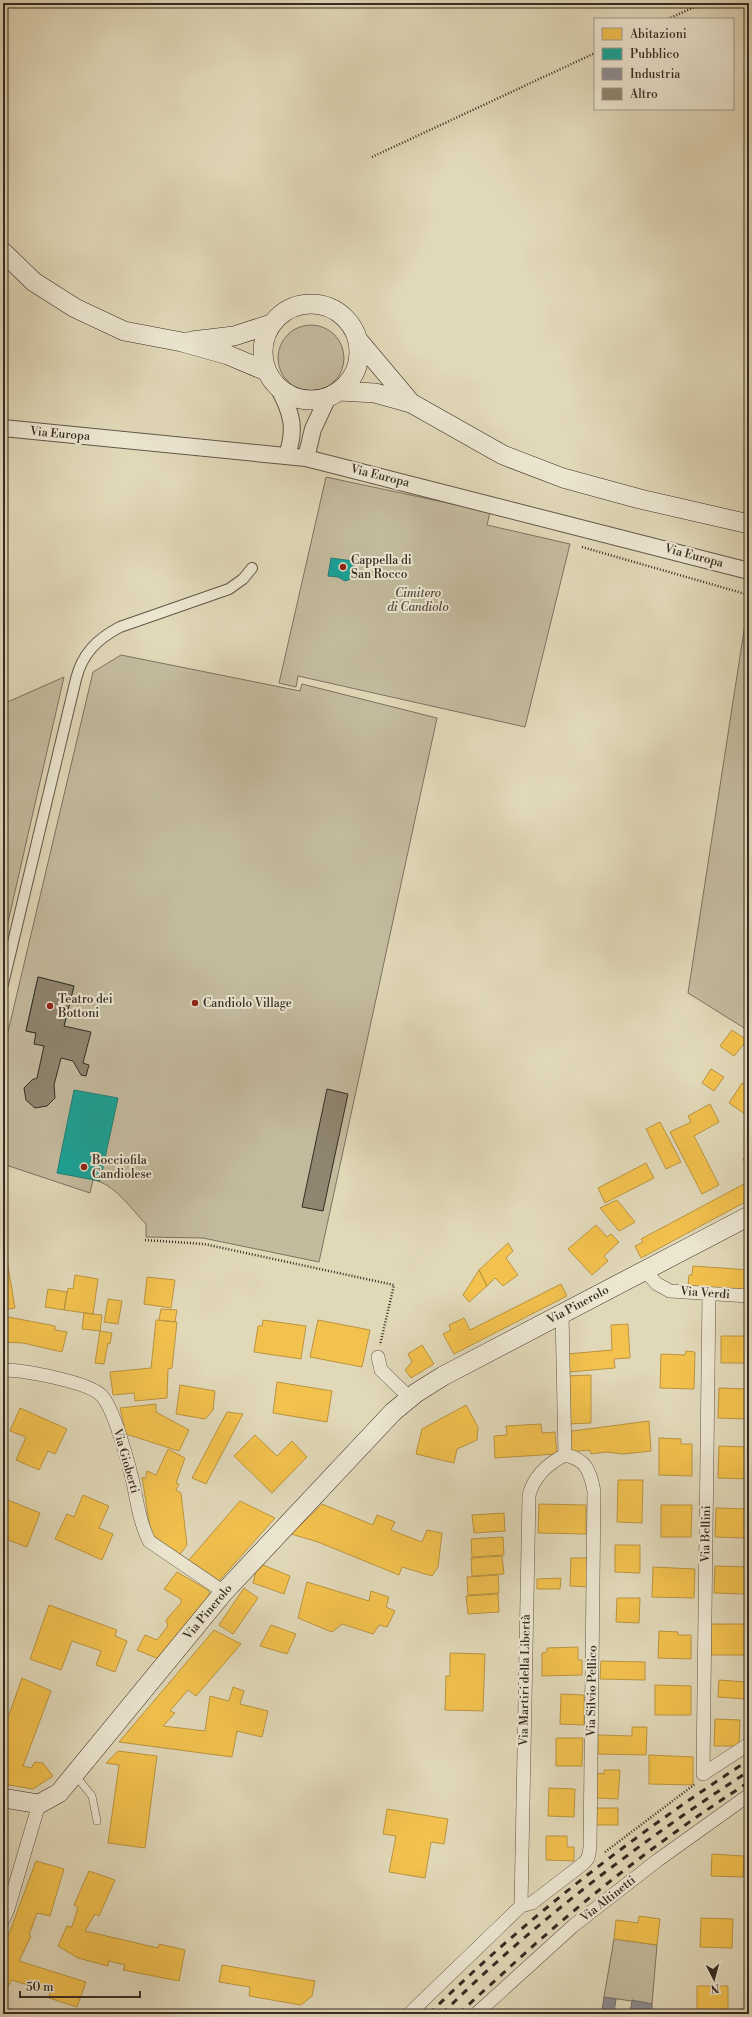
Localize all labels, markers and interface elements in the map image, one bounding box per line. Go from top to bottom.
legend [594,18,734,110]
text: Abitazioni [629,27,687,42]
text: Pubblico [630,47,679,62]
text: Industria [630,67,681,82]
text: Altro [629,87,658,102]
street label: Via Europa [28,424,92,444]
street label: Via Europa [348,461,412,491]
street label: Via Europa [662,541,726,571]
place label: Cappella di San Rocco [351,553,412,582]
marker: Cappella di San Rocco [338,562,348,572]
park label: Cimitero di Candiolo [387,586,449,615]
place label: Teatro dei Bottoni [57,992,113,1021]
place label: Candiolo Village [203,996,292,1011]
marker: Candiolo Village [190,998,200,1008]
marker: Teatro dei Bottoni [45,1001,55,1011]
place label: Bocciofila Candiolese [91,1153,152,1182]
marker: Bocciofila Candiolese [79,1162,89,1172]
street label: Via Pinerolo [544,1282,612,1328]
street label: Via Verdi [679,1284,730,1302]
street label: Via Gioberti [109,1426,142,1495]
street label: Via Bellini [698,1505,714,1564]
street label: Via Pinerolo [180,1581,236,1644]
street label: Via Martiri della Libertà [516,1613,534,1747]
street label: Via Silvio Pellico [584,1645,600,1738]
street label: Via Altinetti [577,1873,639,1926]
north arrow [694,1959,734,1999]
scale bar [20,1973,140,1999]
text: 50 m [26,1980,54,1995]
text: N [710,1981,720,1995]

